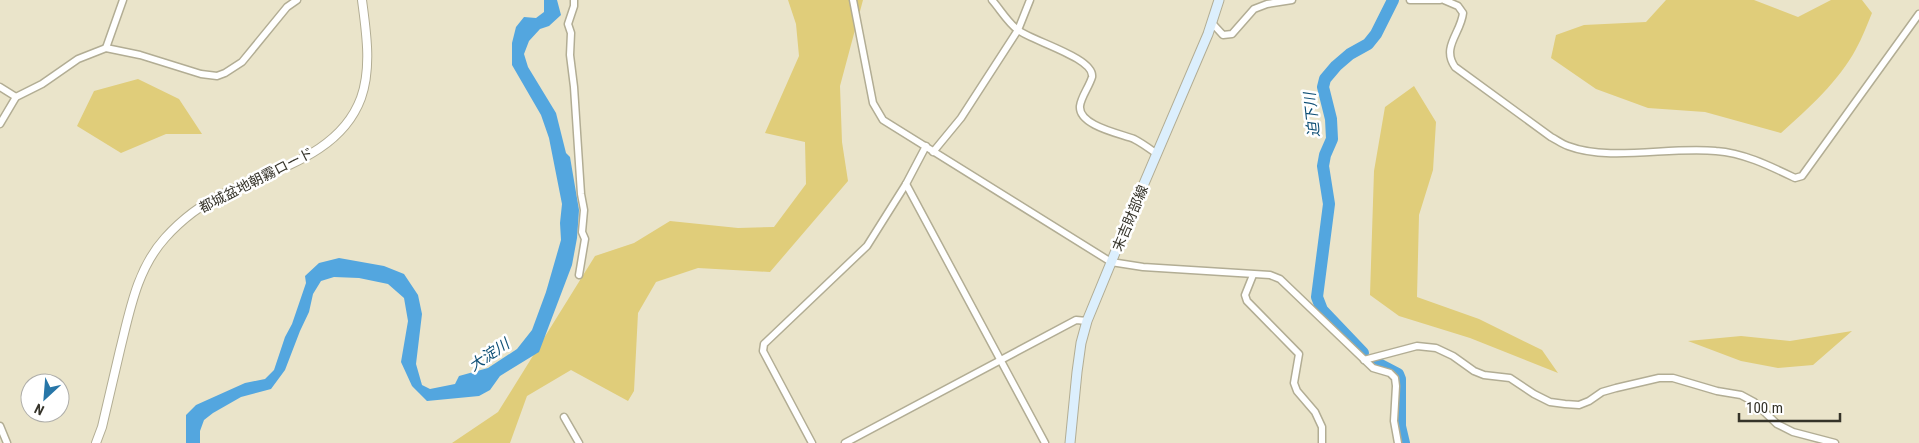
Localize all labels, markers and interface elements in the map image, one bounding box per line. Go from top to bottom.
water label: 迫下川 [1300,90,1323,138]
street label: 都城盆地朝霧ロード [196,144,316,216]
street label: 末吉財部線 [1109,183,1151,253]
water label: 大淀川 [465,334,514,375]
north arrow [20,373,70,423]
scale bar [1739,390,1840,422]
text: 100 m [1746,399,1783,417]
text: N [32,401,47,419]

